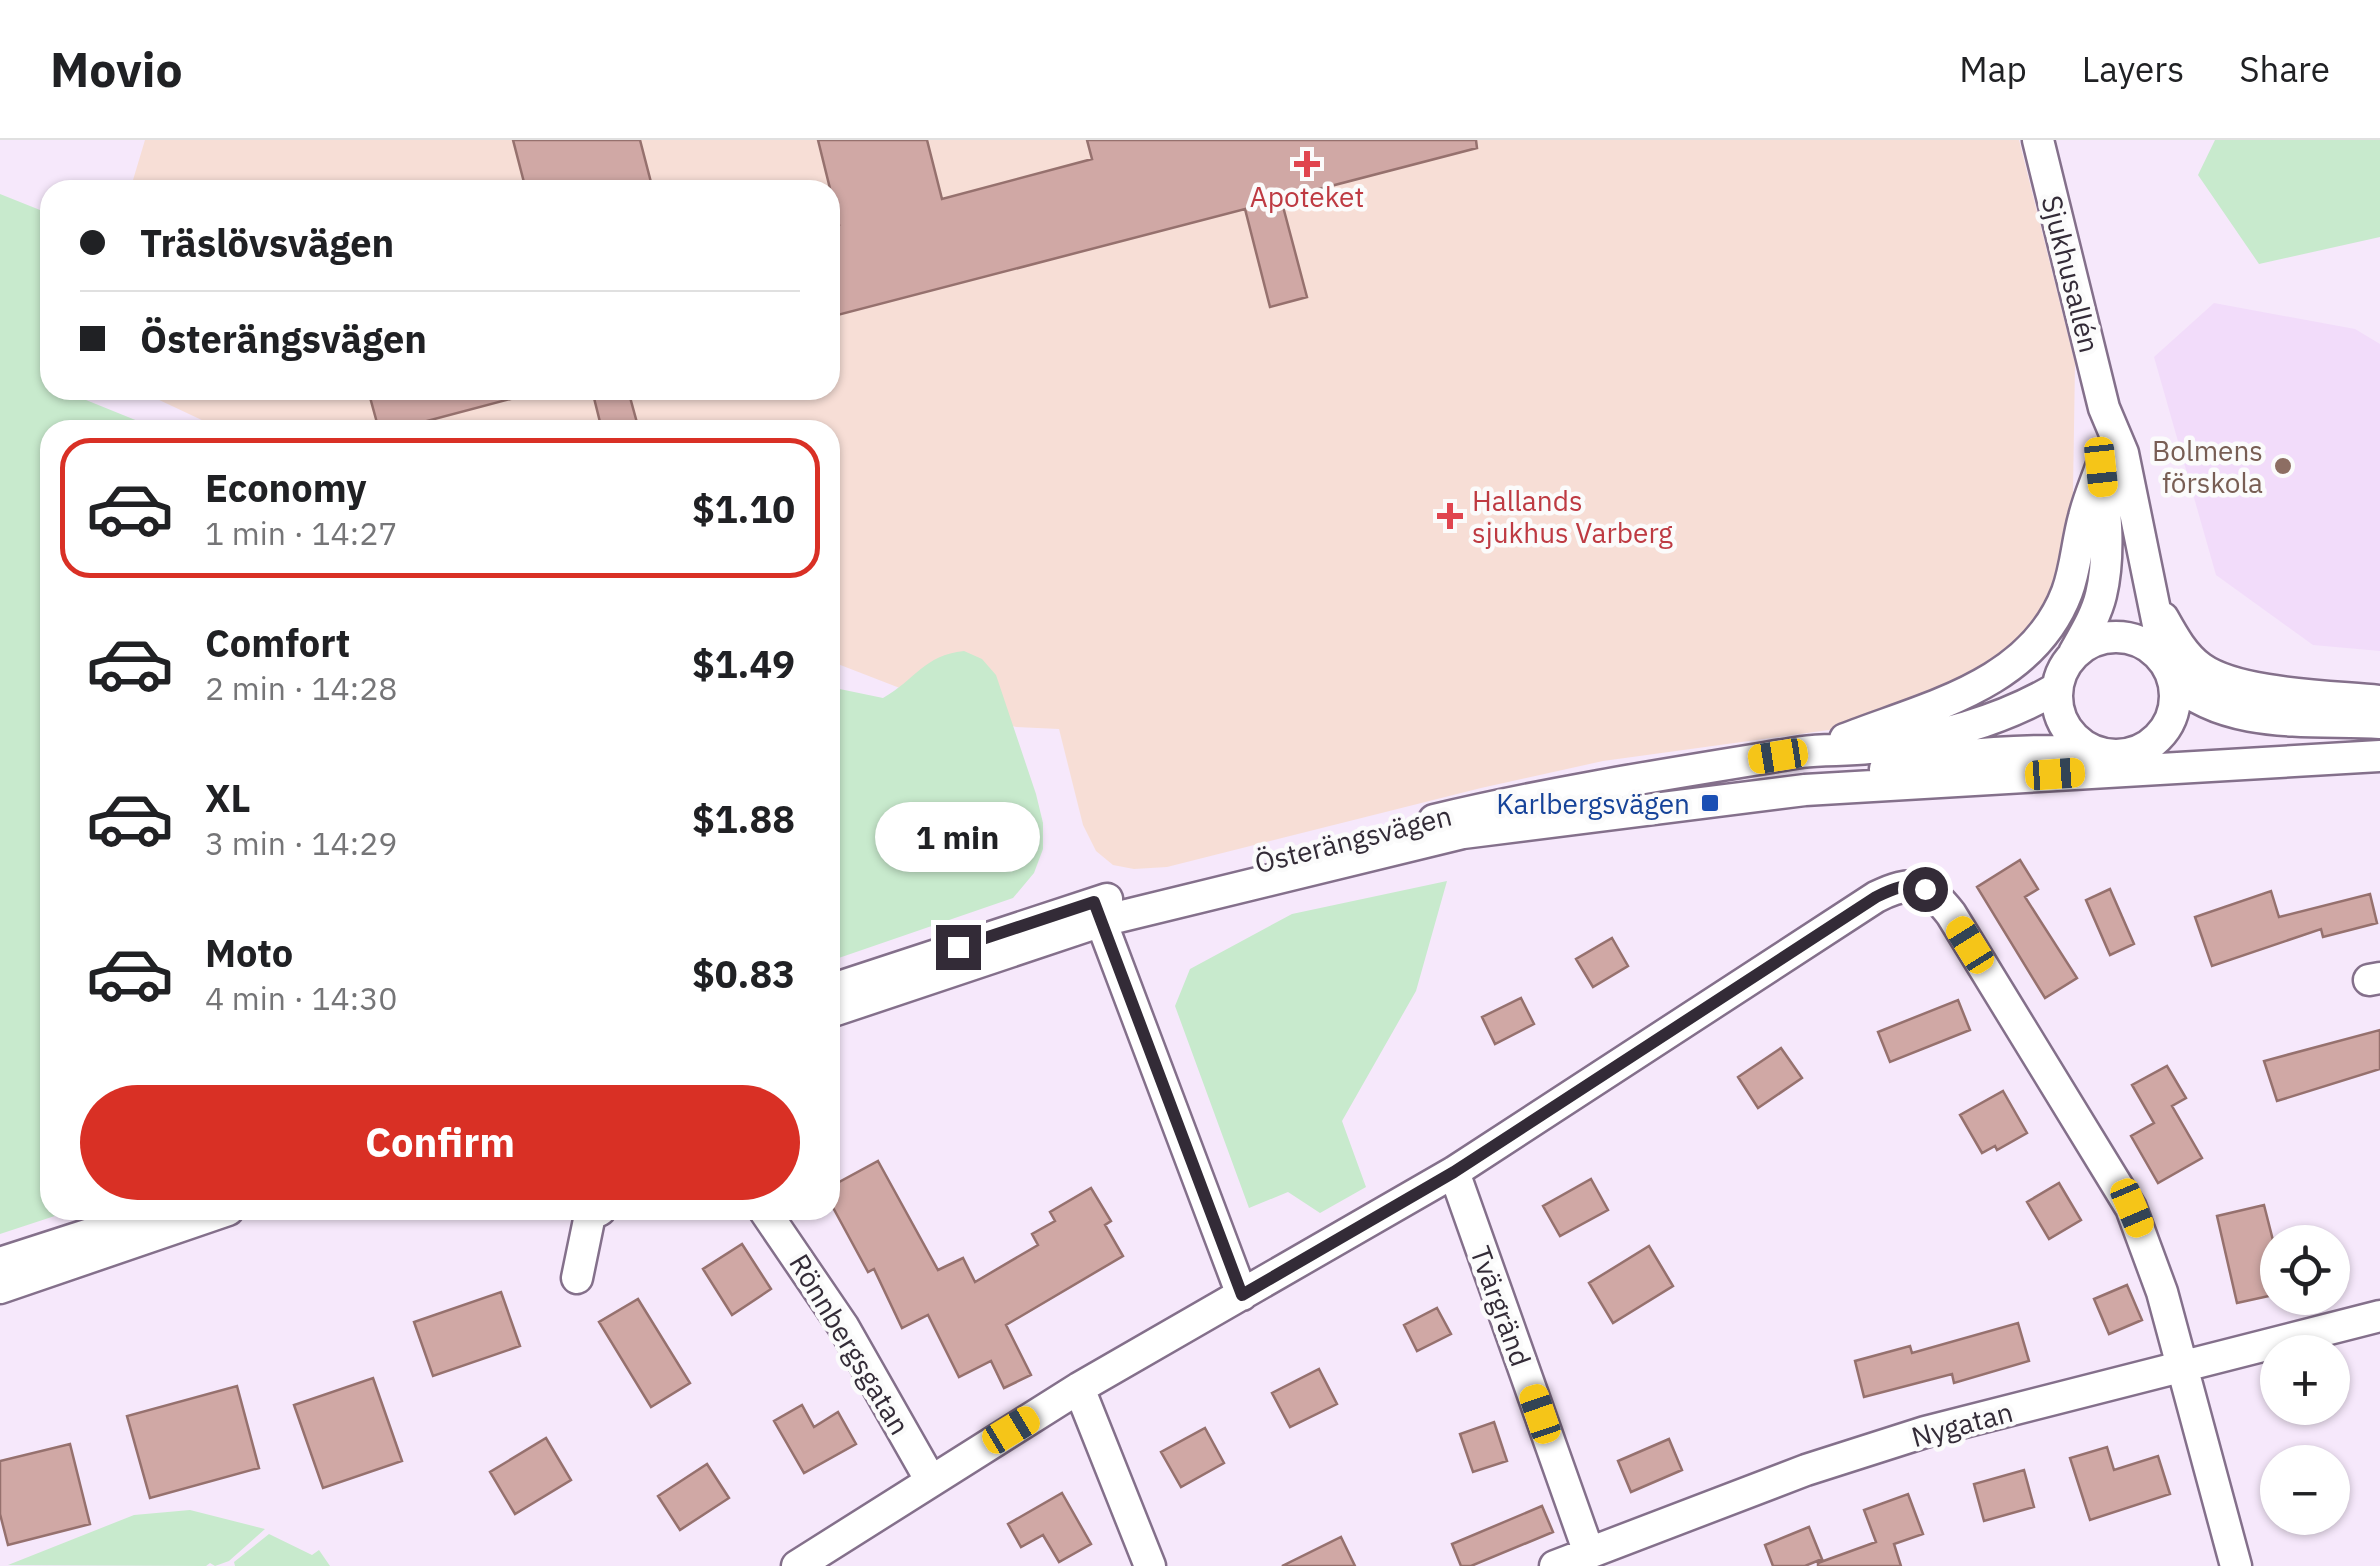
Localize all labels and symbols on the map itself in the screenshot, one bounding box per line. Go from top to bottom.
marker: Apoteket [1296,153,1318,175]
place label: Apoteket [1250,178,1364,215]
street label: Sjukhusallén [2034,192,2108,356]
place label: Bolmens förskola [2152,432,2263,501]
car [2083,436,2119,498]
marker: Bolmens förskola [2272,455,2294,477]
place label: Hallands sjukhus Varberg [1472,482,1673,551]
marker: Hallands sjukhus Varberg [1437,503,1463,529]
car [1746,736,1810,776]
car [2024,757,2086,791]
place label: Karlbergsvägen [1496,785,1690,822]
marker: Karlbergsvägen [1699,792,1721,814]
street label: Österängsvägen [1251,797,1455,881]
callout: 1 min [876,802,1040,872]
route start [1903,867,1948,912]
car [1941,912,1999,978]
route end [936,925,981,970]
car [2106,1175,2158,1241]
street label: Tvärgränd [1462,1241,1540,1371]
street label: Rönnbergsgatan [781,1247,919,1441]
car [1516,1381,1564,1447]
street label: Nygatan [1907,1393,2017,1455]
car [978,1402,1044,1458]

